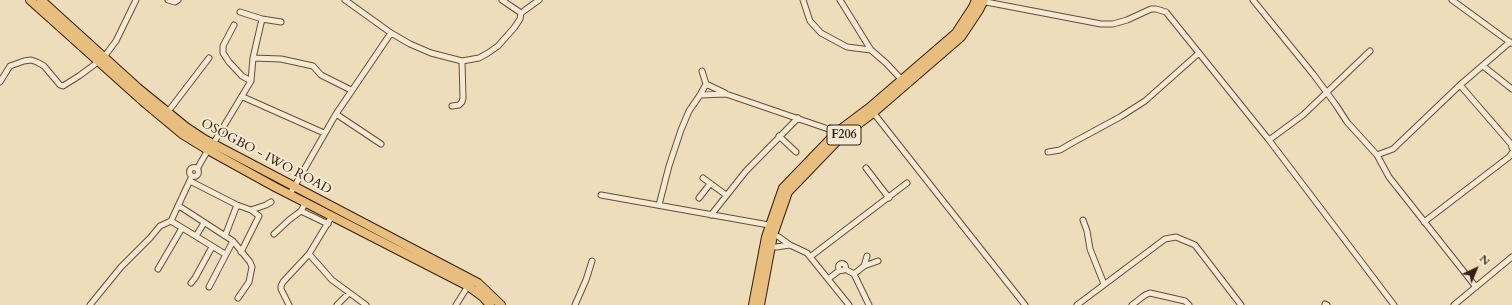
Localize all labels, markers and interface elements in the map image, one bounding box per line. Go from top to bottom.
street label: OSOGBO - IWO ROAD [198,116,334,198]
road number: F206 [827,125,861,145]
north arrow [1456,249,1496,289]
text: N [1476,251,1493,269]

